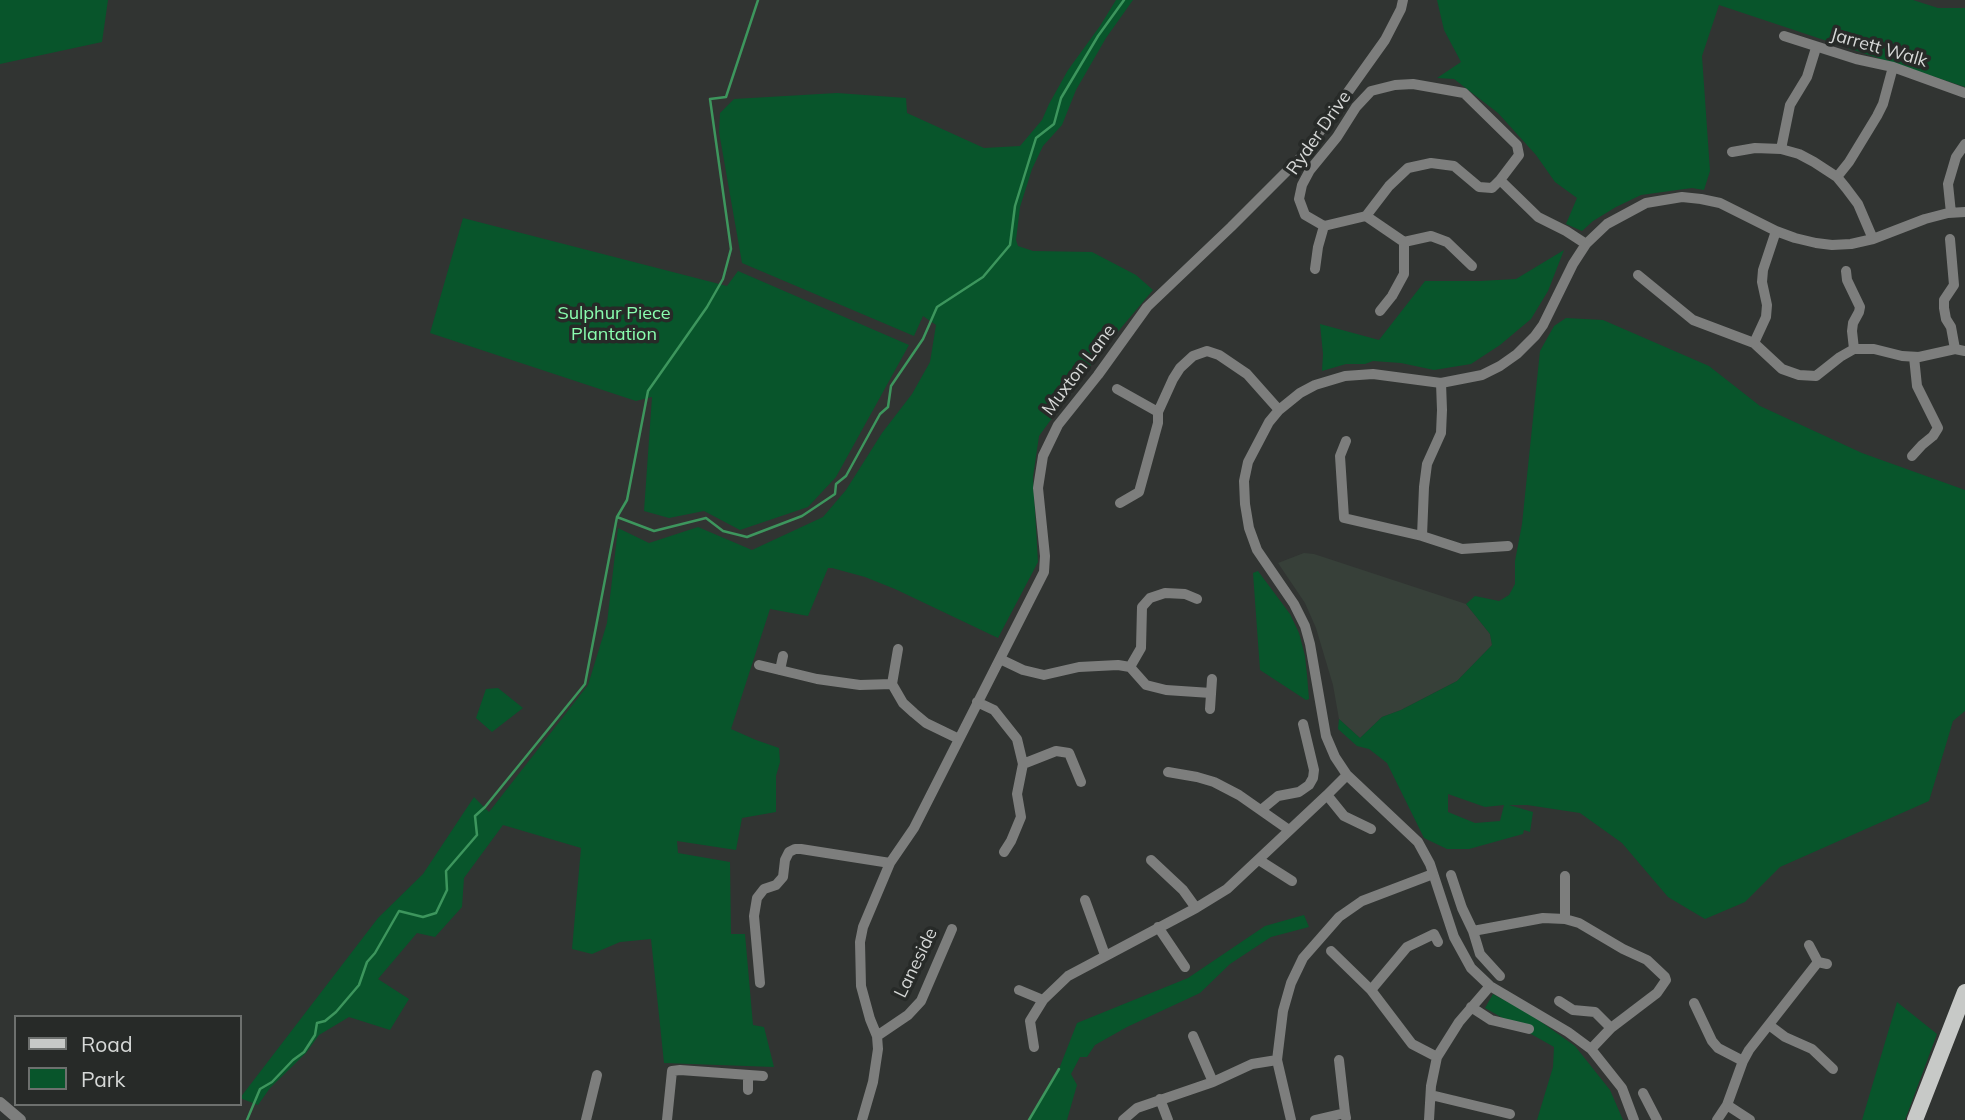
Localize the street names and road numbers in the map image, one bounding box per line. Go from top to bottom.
street label: Jarrett Walk [1828,24,1930,72]
street label: Ryder Drive [1282,87,1356,179]
street label: Muxton Lane [1038,320,1120,420]
street label: Laneside [890,925,942,1001]

